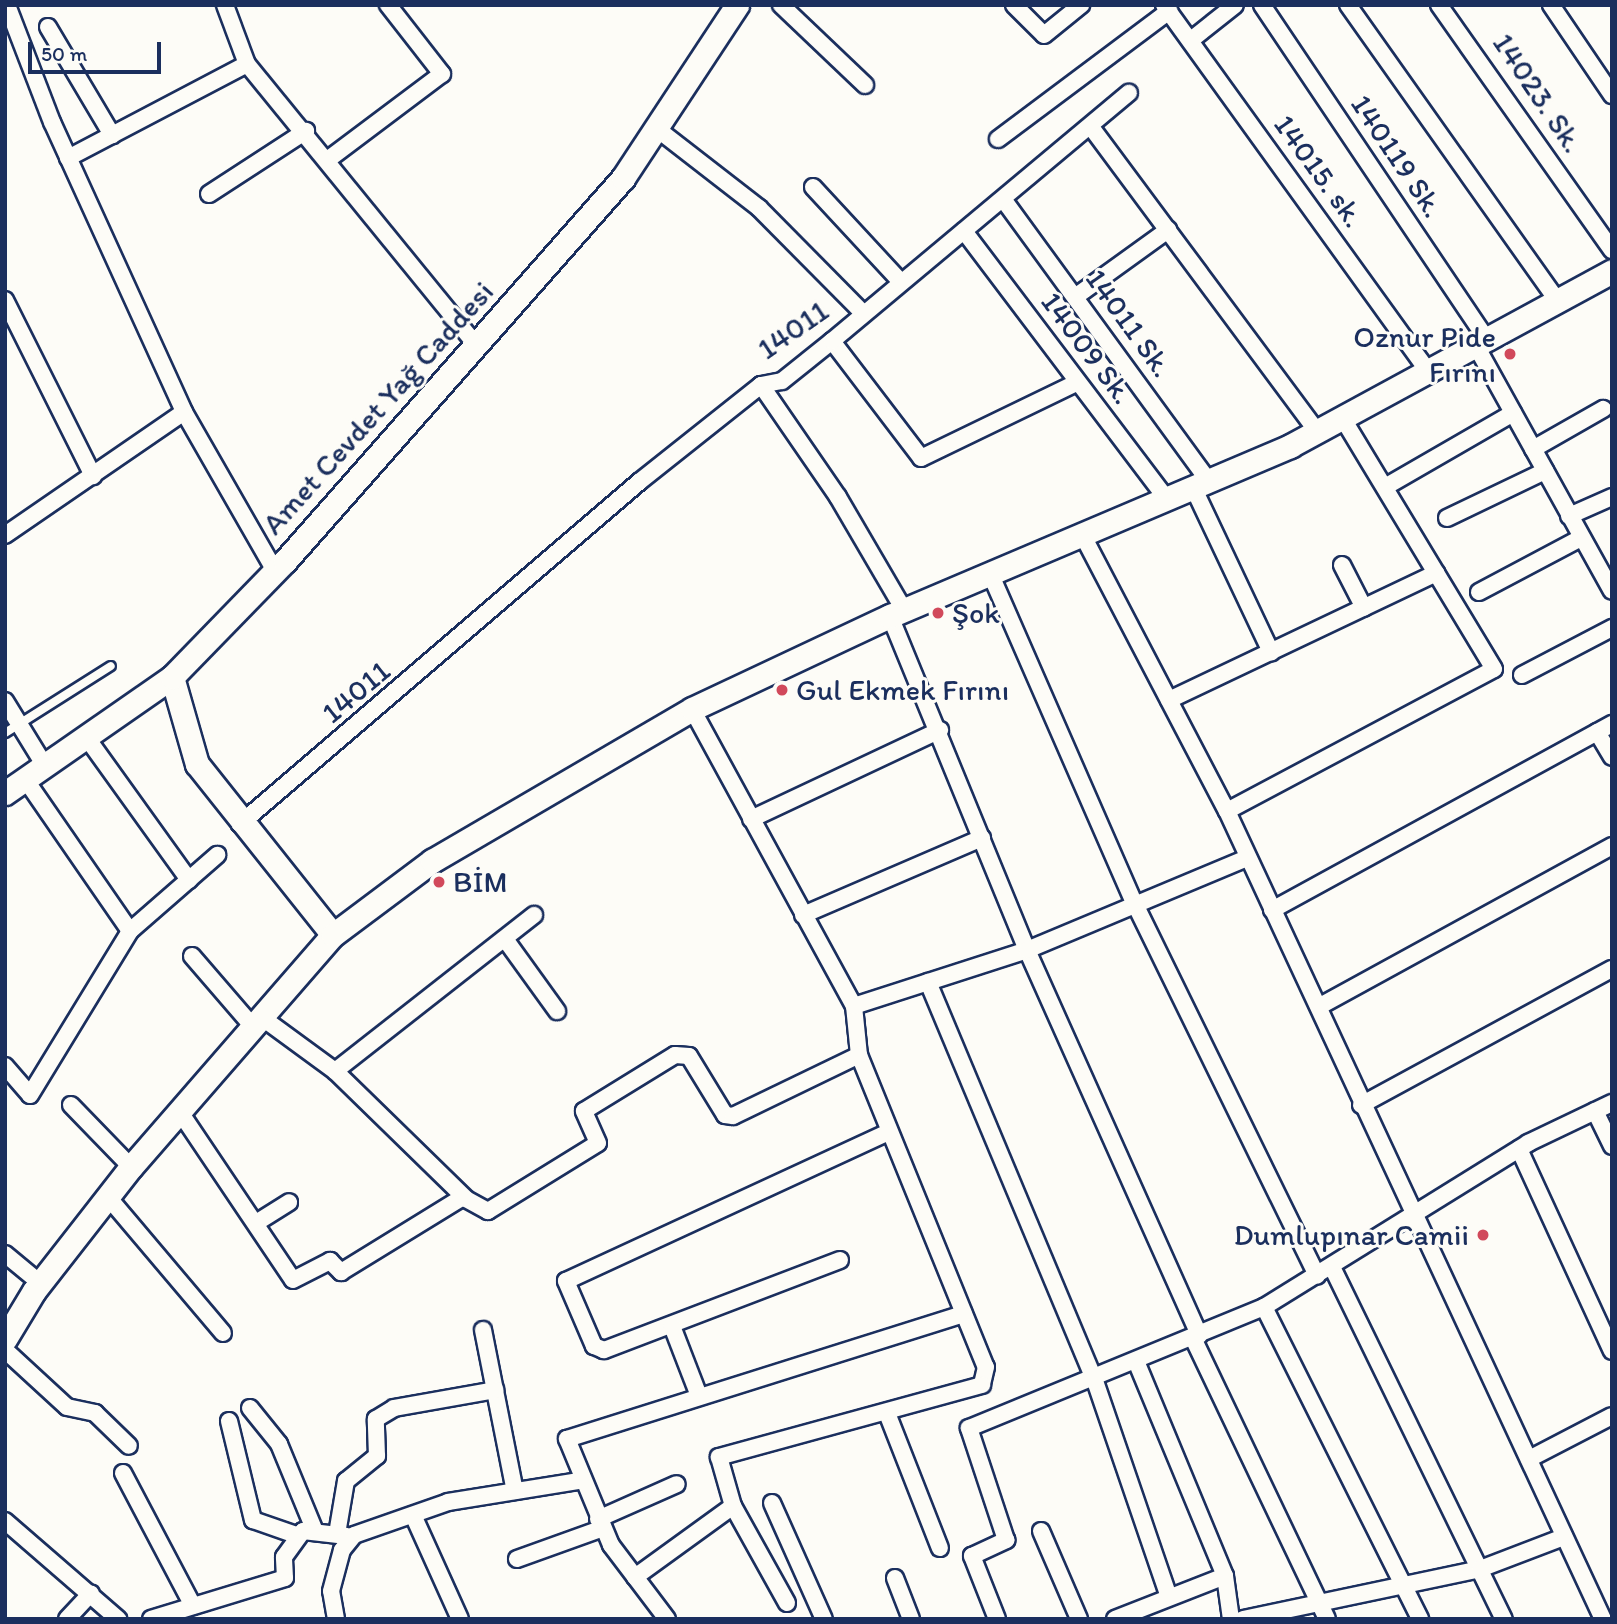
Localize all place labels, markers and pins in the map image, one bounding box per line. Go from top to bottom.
place label: Oznur Pide Fırını [1353,319,1496,390]
marker: Oznur Pide Fırını [1502,346,1518,362]
place label: Şok [952,595,1000,631]
marker: Şok [930,605,946,621]
place label: Gul Ekmek Fırını [796,672,1008,708]
marker: Gul Ekmek Fırını [774,682,790,698]
place label: BİM [453,864,508,900]
marker: BİM [431,874,447,890]
place label: Dumlupınar Camii [1233,1217,1469,1253]
marker: Dumlupınar Camii [1475,1227,1491,1243]

